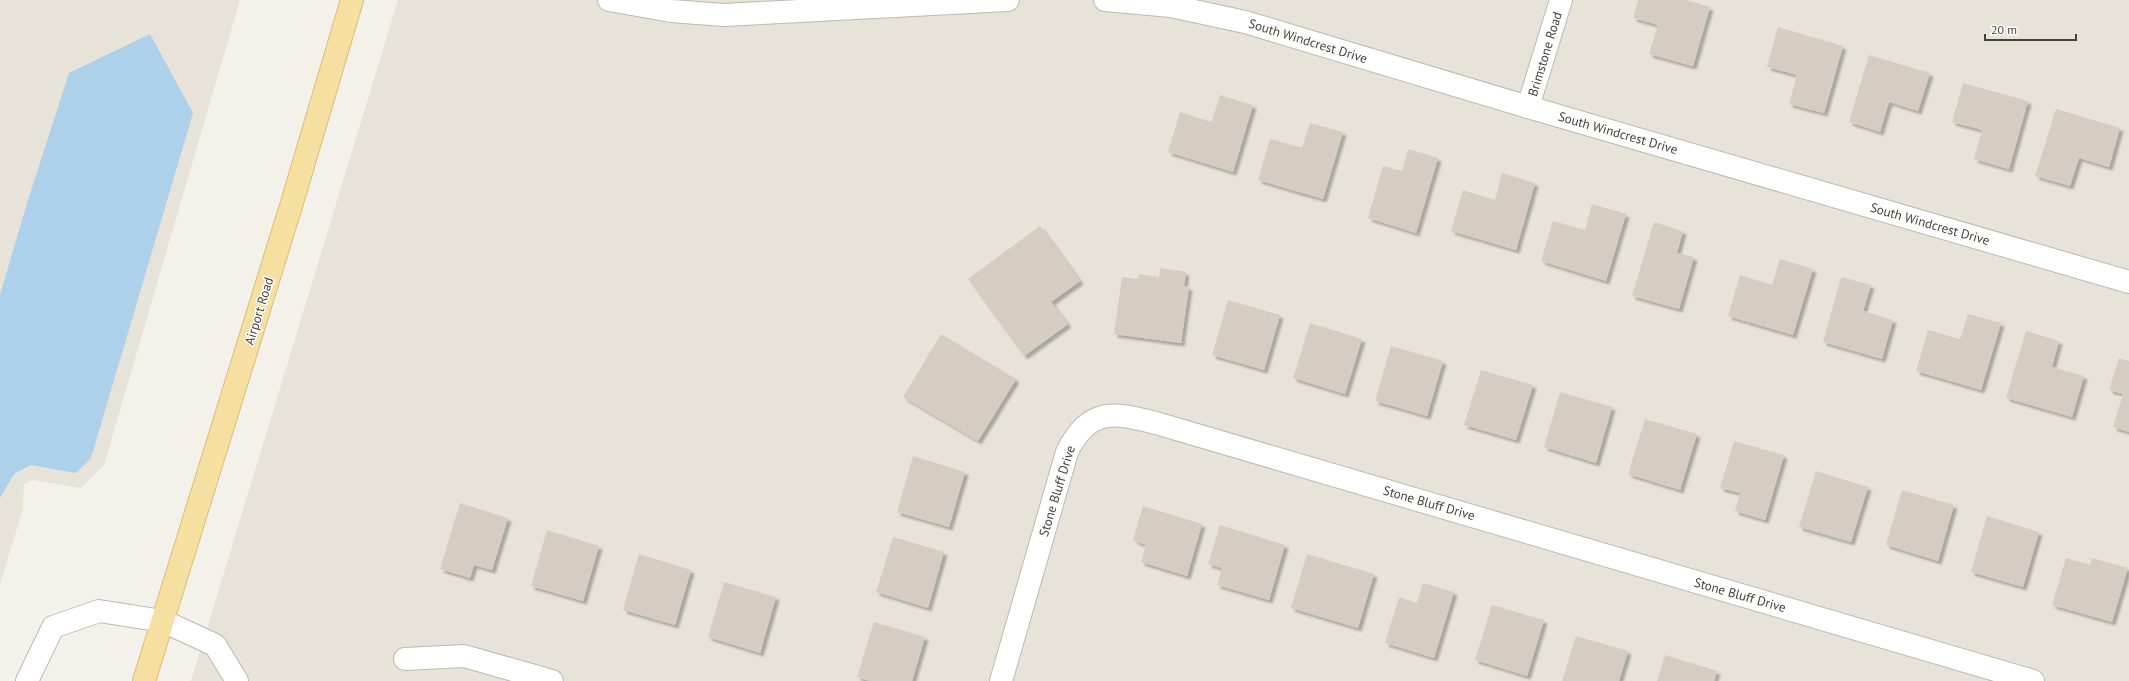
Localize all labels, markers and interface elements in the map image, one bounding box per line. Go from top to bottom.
street label: Brimstone Road [1524,10,1566,98]
street label: South Windcrest Drive [1247,15,1369,67]
scale bar [1985,16,2076,42]
text: 20 m [1991,22,2017,37]
street label: South Windcrest Drive [1556,108,1680,158]
street label: South Windcrest Drive [1868,199,1992,249]
street label: Airport Road [241,275,277,347]
street label: Stone Bluff Drive [1035,443,1079,539]
street label: Stone Bluff Drive [1381,482,1477,524]
street label: Stone Bluff Drive [1692,574,1788,616]

